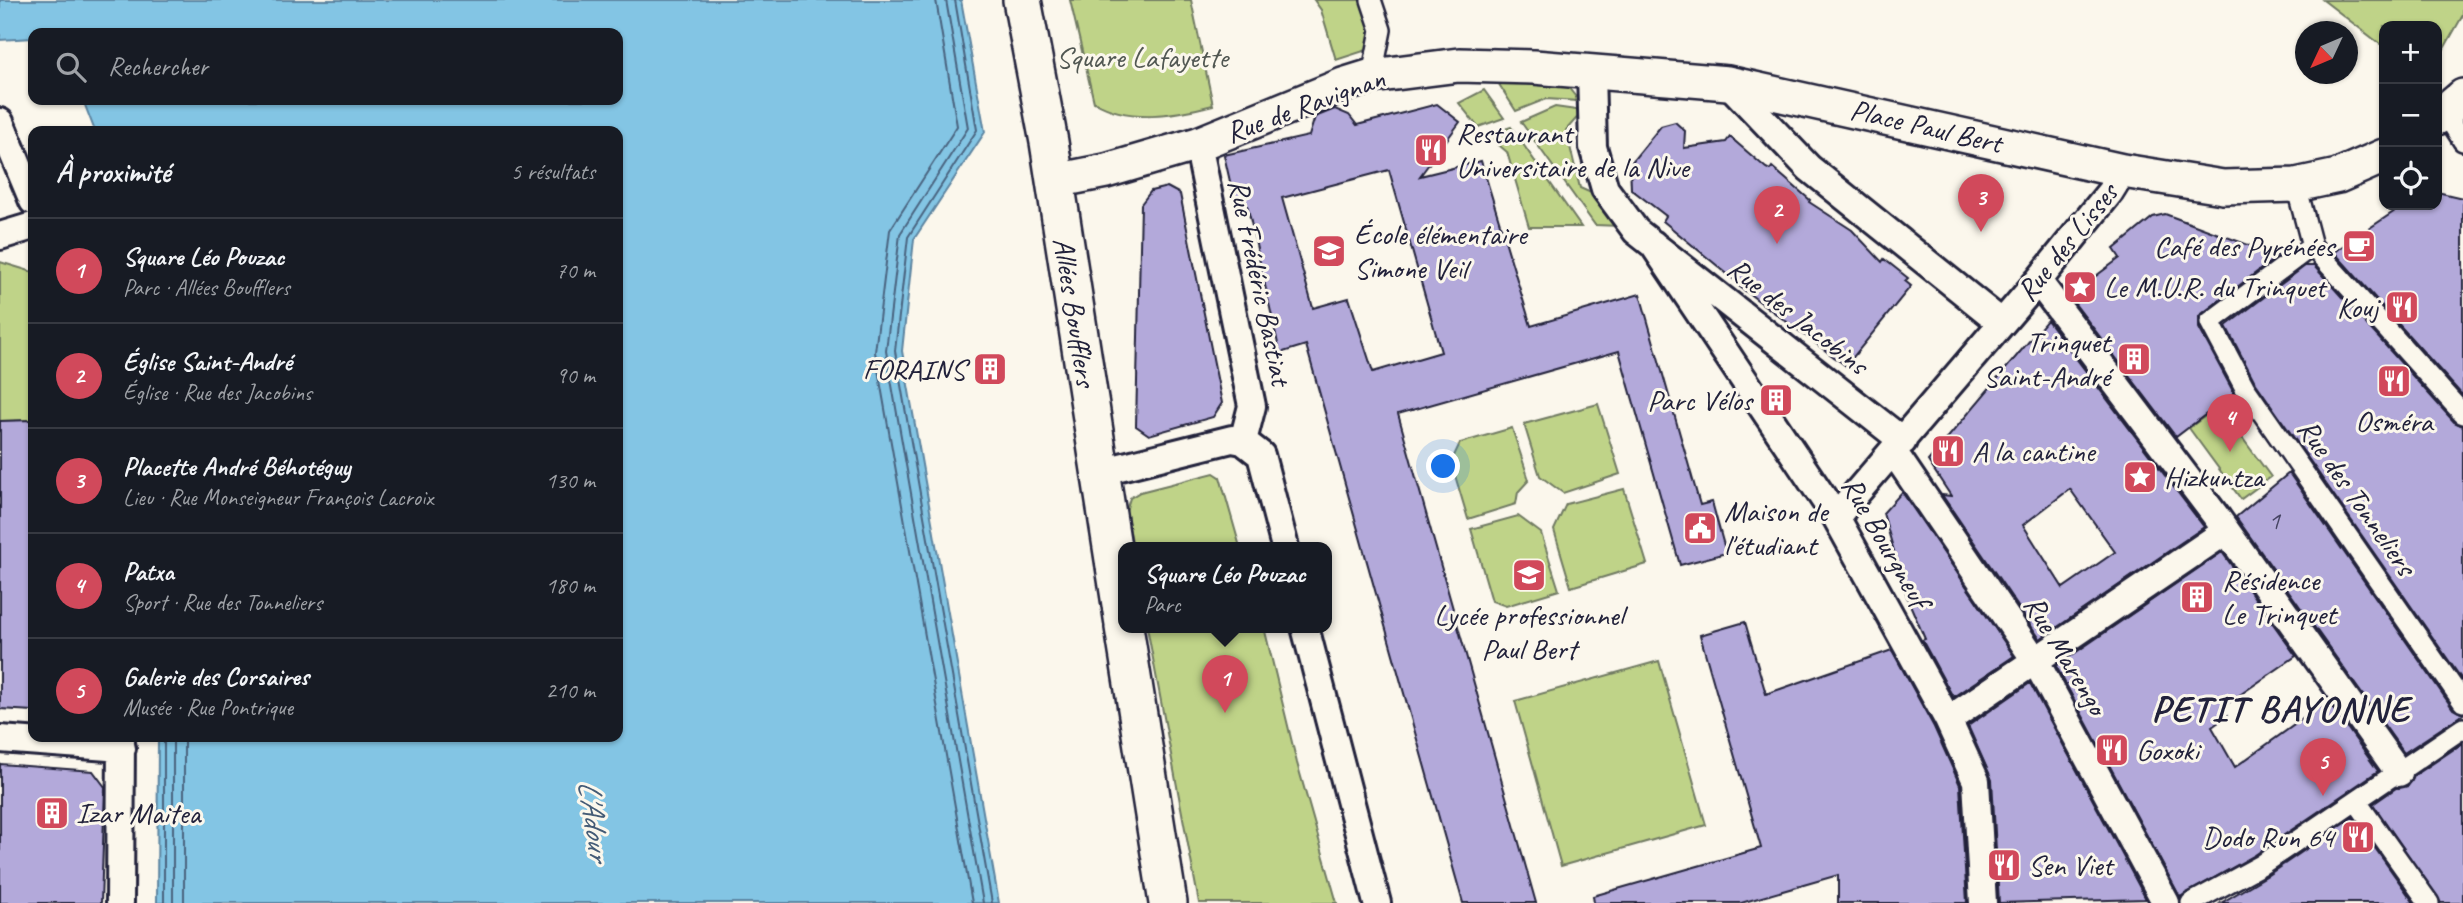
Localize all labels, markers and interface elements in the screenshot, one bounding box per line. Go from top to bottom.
north arrow [2295,21,2358,84]
map controls [2379,21,2442,210]
button: + [2379,21,2442,84]
search box [28,28,623,105]
park label: Square Lafayette [1056,38,1230,76]
icon: search [52,48,90,86]
text: Rechercher [108,50,208,83]
street label: Rue de Ravignan [1220,58,1390,151]
button: − [2379,84,2442,147]
street label: Place Paul Bert [1847,90,2008,163]
place label: Restaurant Universitaire de la Nive [1456,114,1691,186]
restaurant icon: Restaurant Universitaire de la Nive [1412,131,1450,169]
button: locate [2379,147,2442,210]
text: À proximité [56,153,170,191]
text: 5 résultats [511,157,595,186]
street label: Rue des Lisses [2008,173,2128,309]
pin: 3 [1958,174,2004,232]
street label: Rue Frédéric Bastiat [1220,175,1301,392]
pin: 2 [1754,186,1800,244]
place label: École élémentaire Simone Veil [1354,215,1529,287]
place label: Café des Pyrénées [2154,227,2337,265]
cafe icon: Café des Pyrénées [2340,227,2378,265]
school or university icon: École élémentaire Simone Veil [1310,232,1348,270]
street label: Allées Boufflers [1044,235,1106,392]
text: Square Léo Pouzac [123,240,284,273]
street label: Rue des Jacobins [1720,249,1878,385]
text: 1 [74,256,84,285]
text: 70 m [556,256,595,285]
place icon: Le M.U.R. du Trinquet [2061,268,2099,306]
place label: Le M.U.R. du Trinquet [2104,268,2328,306]
text: Parc · Allées Boufflers [123,273,290,302]
place label: Kouj [2337,288,2381,326]
restaurant icon: Kouj [2383,288,2421,326]
place label: Trinquet Saint-André [1983,323,2114,395]
building icon: Trinquet Saint-André [2115,340,2153,378]
text: Église Saint-André [123,345,292,378]
place label: FORAINS [863,350,970,388]
building icon: FORAINS [971,350,1009,388]
text: 2 [74,361,84,390]
text: 90 m [556,361,595,390]
restaurant icon: Osméra [2375,362,2413,400]
text: Église · Rue des Jacobins [123,378,312,407]
place label: Parc Vélos [1647,381,1755,419]
building icon: Parc Vélos [1757,381,1795,419]
pin: 4 [2207,394,2253,452]
place label: Osméra [2355,402,2435,440]
street label: Rue des Tonneliers [2289,411,2426,585]
restaurant icon: A la cantine [1929,432,1967,470]
place label: A la cantine [1972,432,2097,470]
your location [1426,449,1460,483]
text: Placette André Béhotéguy [123,450,350,483]
place icon: Hizkuntza [2121,458,2159,496]
place label: Hizkuntza [2164,458,2266,496]
text: 3 [74,466,84,495]
text: 130 m [546,466,595,495]
street label: Rue Bourgneuf [1833,470,1942,620]
text: Lieu · Rue Monseigneur François Lacroix [123,483,433,512]
place label: Maison de l'étudiant [1724,492,1830,564]
house number: 1 [2268,504,2281,537]
public building icon: Maison de l'étudiant [1681,509,1719,547]
popup [1118,542,1332,633]
text: Patxa [123,555,174,588]
school or university icon: Lycée professionnel Paul Bert [1510,556,1548,594]
text: Square Léo Pouzac [1144,557,1306,590]
place label: Résidence Le Trinquet [2222,561,2339,633]
text: 4 [74,571,84,600]
text: 180 m [546,571,595,600]
building icon: Résidence Le Trinquet [2178,578,2216,616]
text: Sport · Rue des Tonneliers [123,588,322,617]
street label: Rue Marengo [2016,588,2118,724]
text: Parc [1144,590,1181,619]
place label: Lycée professionnel Paul Bert [1434,596,1629,668]
pin: 1 [1202,655,1248,713]
text: Galerie des Corsaires [123,660,309,693]
text: 5 [74,676,84,705]
text: 210 m [546,676,595,705]
district label: PETIT BAYONNE [2151,685,2414,732]
text: Musée · Rue Pontrique [123,693,293,722]
restaurant icon: Goxoki [2093,731,2131,769]
place label: Goxoki [2136,731,2202,769]
pin: 5 [2300,738,2346,796]
water label: L'Adour [569,777,621,867]
building icon: Izar Maitea [33,794,71,832]
place label: Izar Maitea [76,794,202,832]
place label: Dodo Run 64 [2202,818,2336,856]
restaurant icon: Dodo Run 64 [2339,818,2377,856]
restaurant icon: Sen Viet [1985,846,2023,884]
place label: Sen Viet [2028,846,2116,884]

